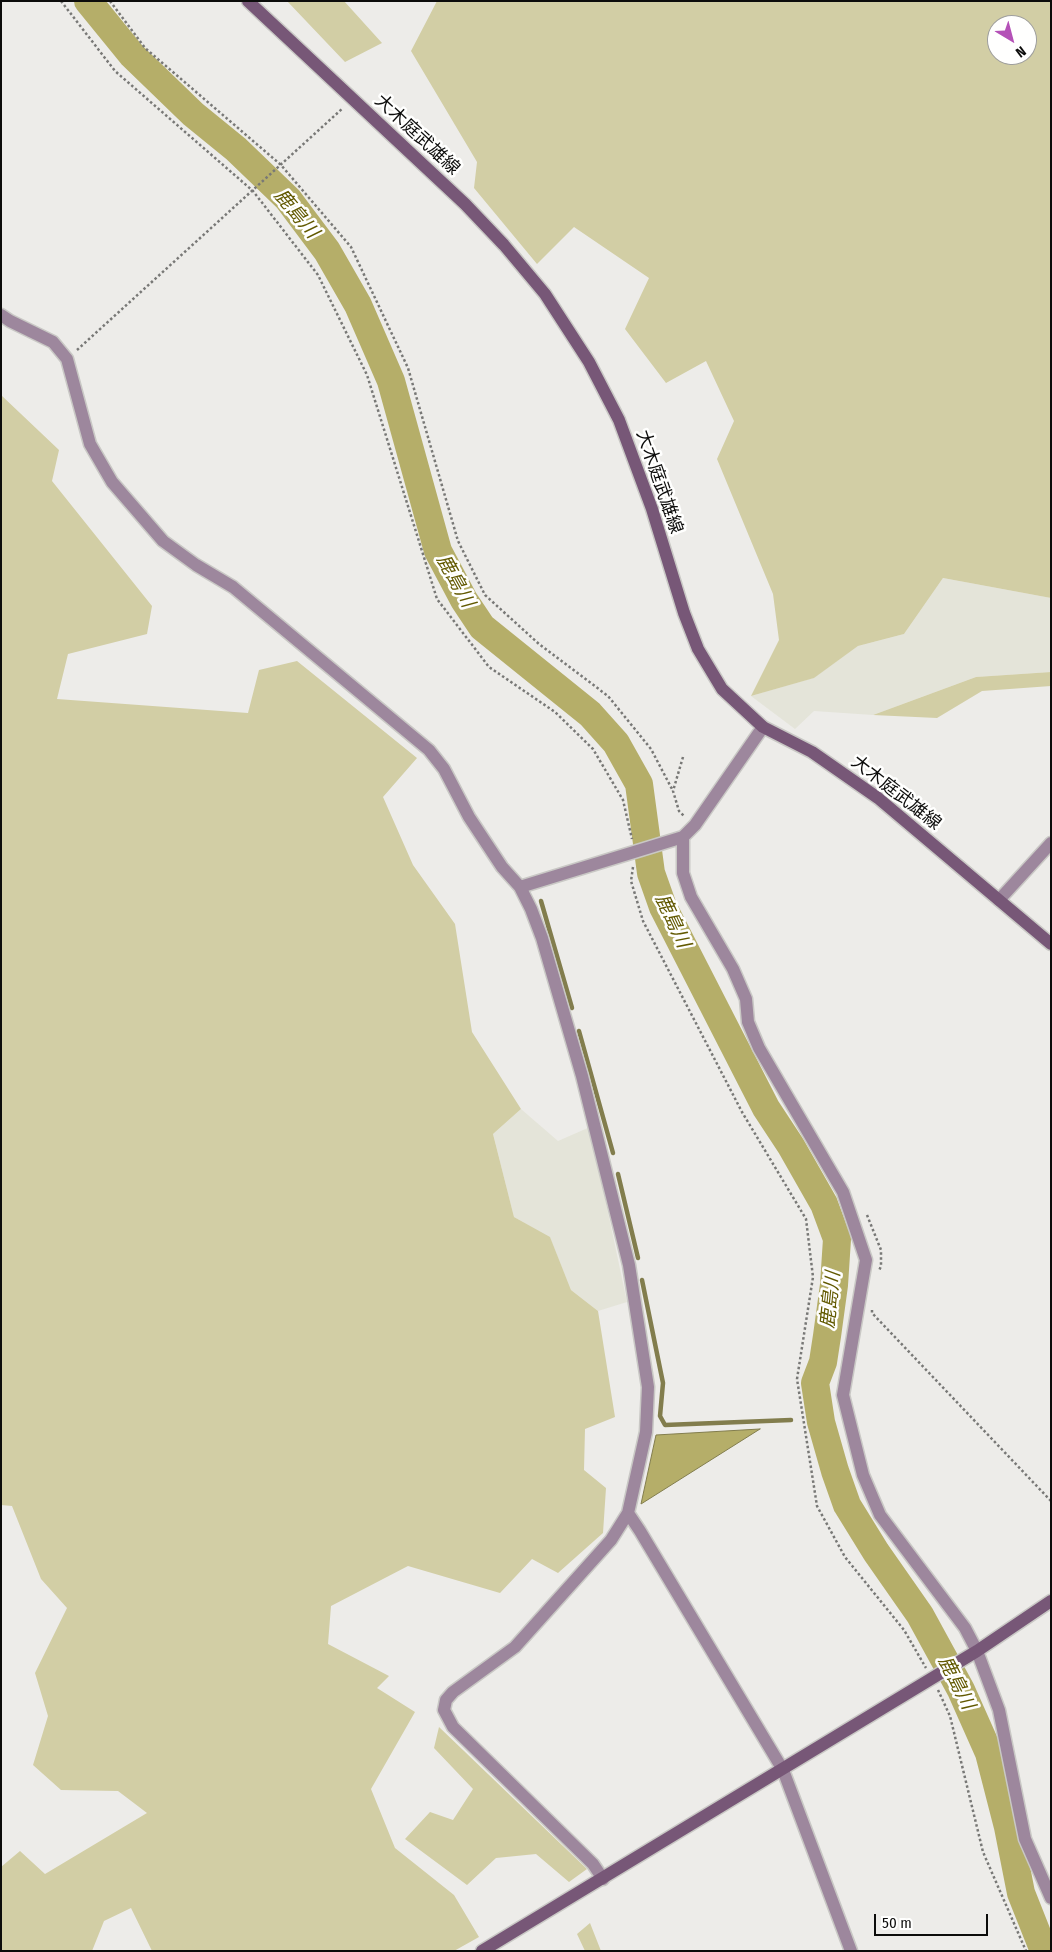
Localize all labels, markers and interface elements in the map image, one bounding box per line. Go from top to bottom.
north arrow [987,15,1037,65]
text: N [1012,42,1029,61]
street label: 大木庭武雄線 [370,90,464,180]
water label: 鹿島川 [269,185,323,243]
street label: 大木庭武雄線 [631,427,687,537]
water label: 鹿島川 [431,551,479,611]
street label: 大木庭武雄線 [847,751,945,835]
water label: 鹿島川 [650,890,694,952]
water label: 鹿島川 [817,1270,845,1330]
water label: 鹿島川 [933,1652,979,1714]
scale bar [877,1904,991,1936]
text: 50 m [882,1914,912,1932]

